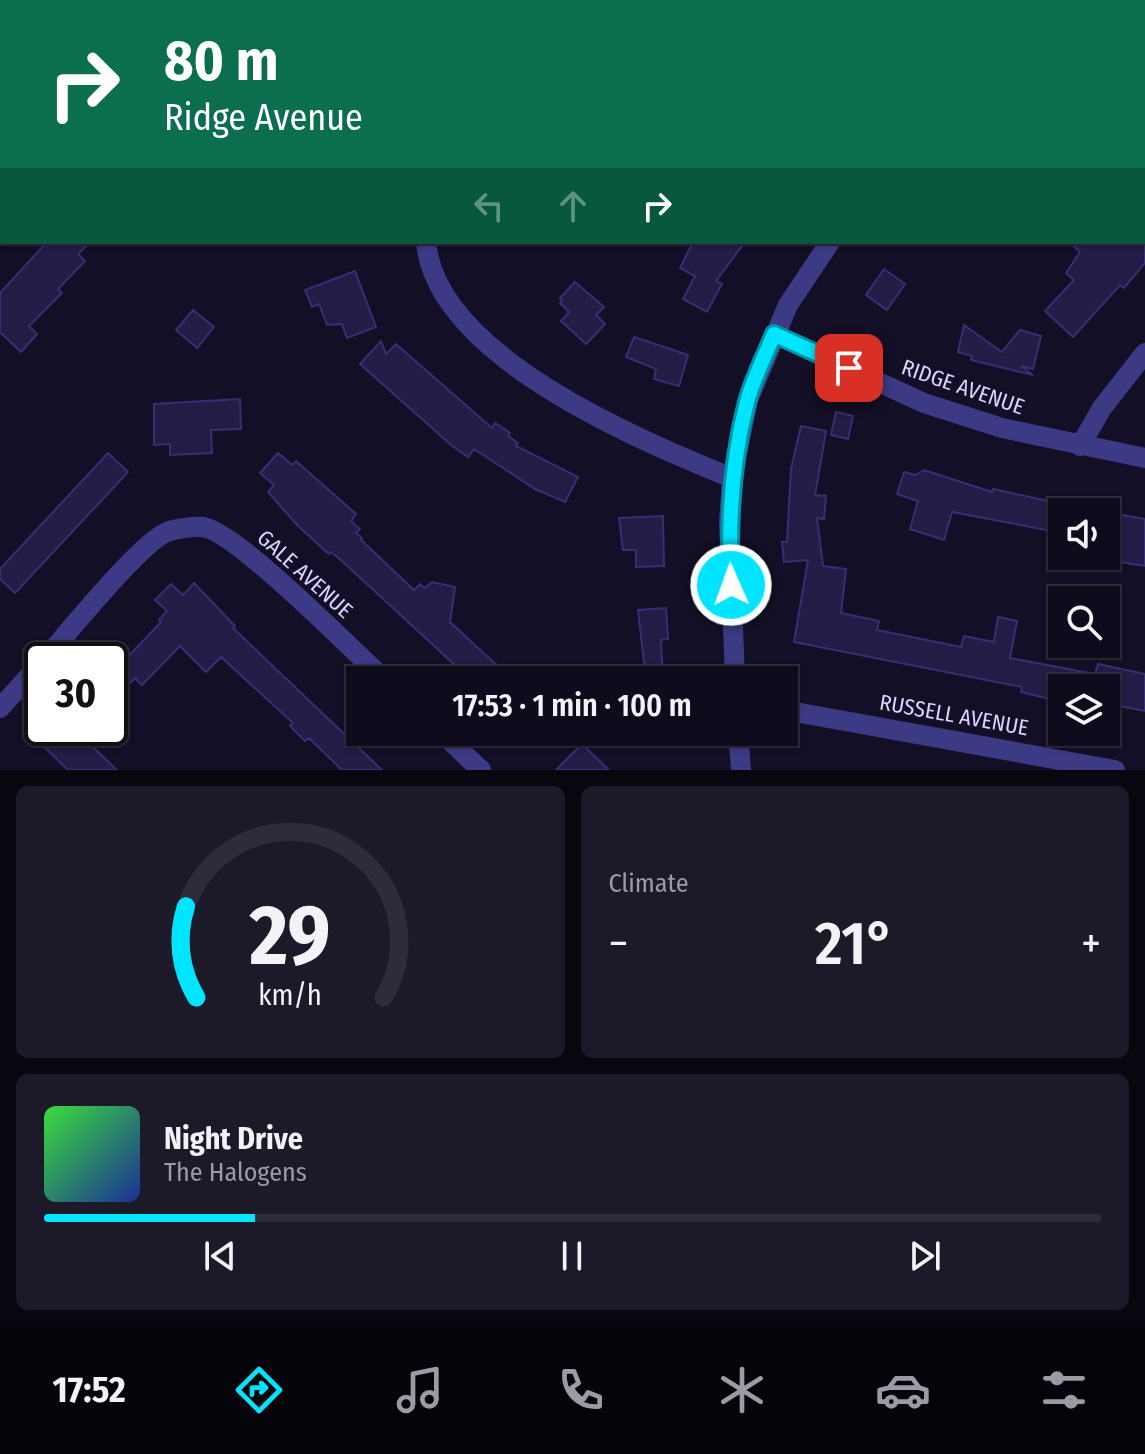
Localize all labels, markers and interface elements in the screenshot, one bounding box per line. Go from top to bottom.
text: 80 m [164,28,279,95]
icon: right [32,32,136,136]
text: Ridge Avenue [164,96,363,140]
icon: left [467,184,511,228]
icon: ahead [551,184,595,228]
icon: right [635,184,679,228]
pin [815,334,883,402]
icon: arrive [827,346,871,390]
street label: RIDGE AVENUE [898,353,1028,421]
map controls [1048,498,1120,746]
button: sound [1048,498,1120,570]
street label: GALE AVENUE [252,524,358,624]
position arrow [689,543,773,627]
button: search [1048,586,1120,658]
speed limit sign: 30 [24,642,128,746]
button: layers [1048,674,1120,746]
text: 17:53 · 1 min · 100 m [452,688,692,724]
street label: RUSSELL AVENUE [878,689,1030,741]
text: Climate [609,868,689,899]
text: 29 [249,886,331,986]
text: 21° [815,908,894,980]
text: − [609,917,628,970]
text: + [1081,917,1101,970]
text: km/h [258,978,322,1013]
text: Night Drive [164,1121,303,1157]
text: The Halogens [164,1157,307,1188]
icon: previous [198,1234,242,1278]
icon: pause [550,1234,594,1278]
icon: next [903,1234,947,1278]
icon: directions [231,1362,287,1418]
icon: music [392,1362,448,1418]
icon: phone [553,1362,609,1418]
icon: climate [714,1362,770,1418]
icon: car [875,1362,931,1418]
icon: filters [1036,1362,1092,1418]
text: 17:52 [53,1368,126,1412]

